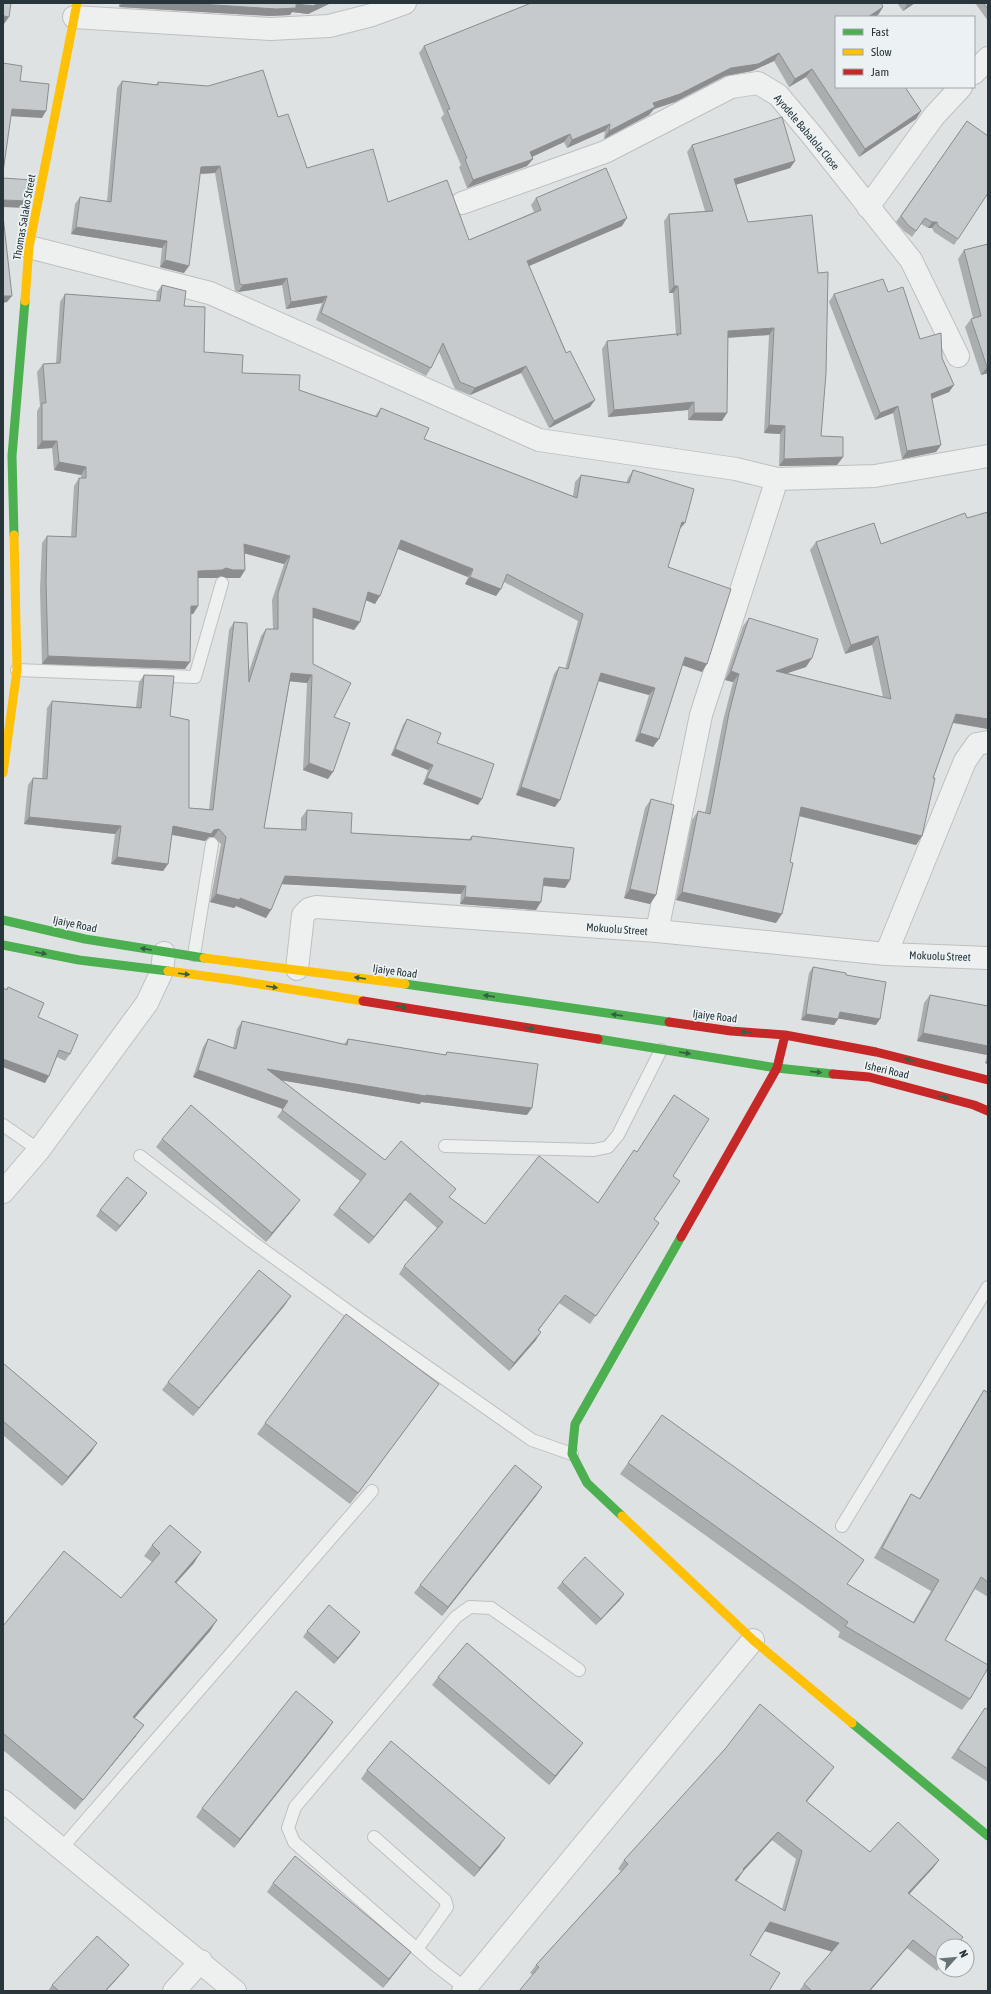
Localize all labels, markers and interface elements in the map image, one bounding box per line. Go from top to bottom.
legend [835,16,975,88]
text: Fast [871,25,889,39]
text: Slow [871,45,892,59]
text: Jam [871,65,889,79]
street label: Ayodele Babalola Close [772,92,842,172]
street label: Thomas Salako Street [11,173,37,261]
street label: Ijaiye Road [52,913,98,935]
street label: Mokuolu Street [586,921,648,937]
one-way arrow [139,946,152,952]
street label: Mokuolu Street [909,949,971,963]
one-way arrow [35,950,47,956]
street label: Ijaiye Road [372,962,418,980]
one-way arrow [178,971,190,977]
one-way arrow [354,975,366,981]
one-way arrow [266,984,278,990]
one-way arrow [483,993,495,999]
one-way arrow [395,1005,407,1011]
street label: Ijaiye Road [692,1007,738,1025]
one-way arrow [611,1012,623,1018]
one-way arrow [523,1025,535,1031]
one-way arrow [740,1029,752,1036]
one-way arrow [679,1050,691,1056]
one-way arrow [903,1056,916,1062]
street label: Isheri Road [864,1059,910,1081]
one-way arrow [810,1069,822,1075]
one-way arrow [938,1094,950,1100]
north arrow [935,1938,975,1978]
text: N [957,1948,971,1959]

